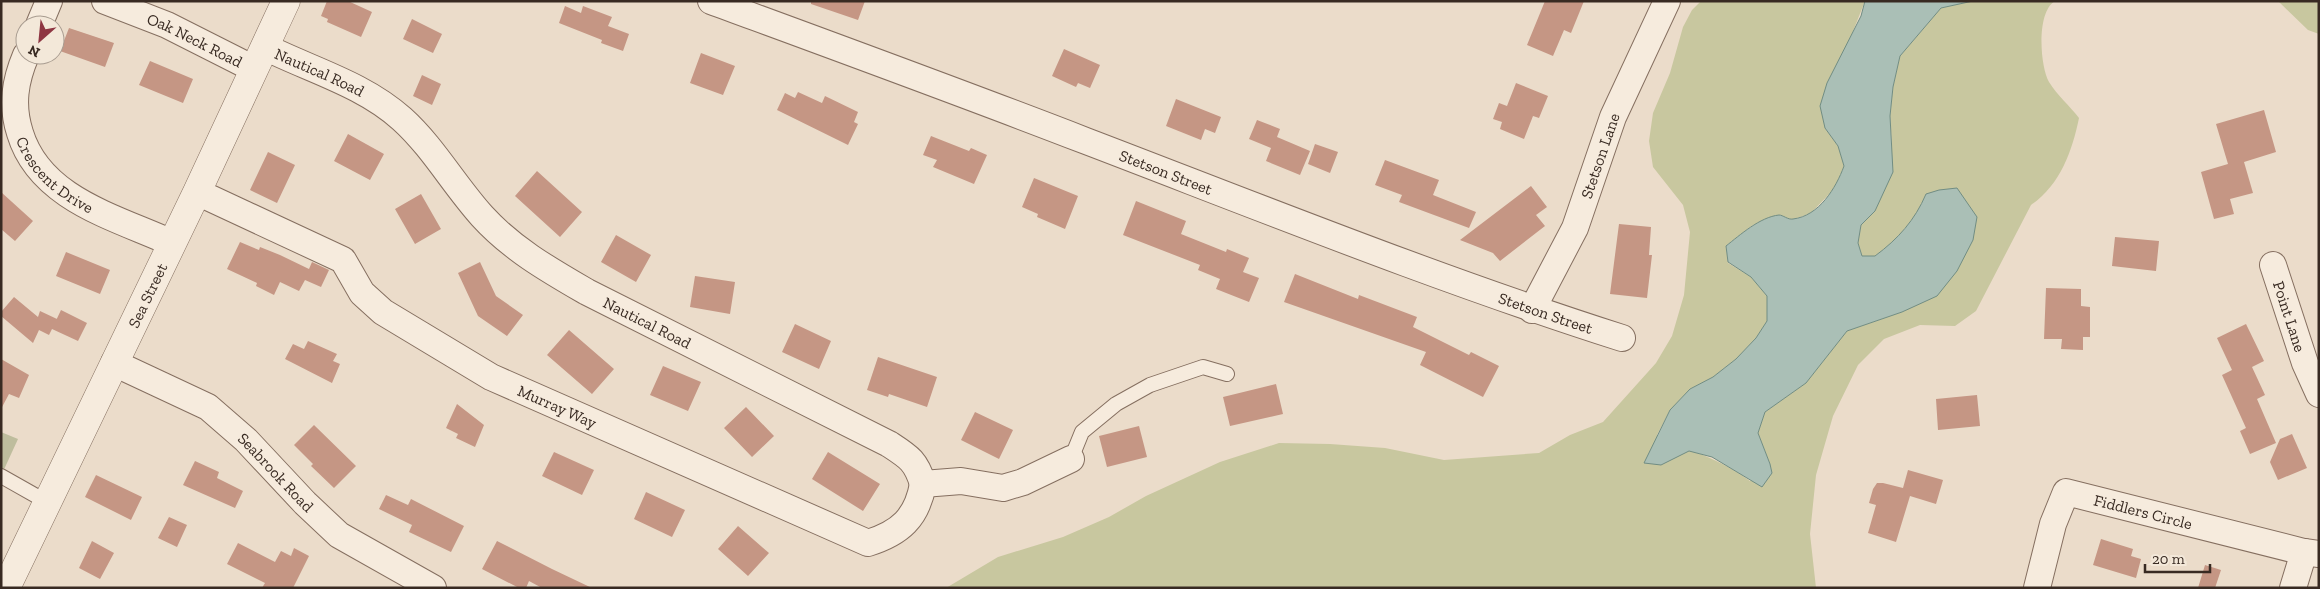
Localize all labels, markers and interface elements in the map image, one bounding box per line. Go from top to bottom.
street label: Oak Neck Road [144,9,246,71]
north arrow [15,15,65,65]
text: N [25,41,43,61]
street label: Nautical Road [272,44,368,100]
street label: Stetson Lane [1576,110,1623,201]
street label: Crescent Drive [12,134,97,217]
street label: Stetson Street [1117,145,1215,198]
street label: Sea Street [124,260,171,331]
street label: Point Lane [2269,278,2310,354]
street label: Stetson Street [1496,288,1595,337]
street label: Nautical Road [600,292,695,353]
street label: Murray Way [515,381,601,432]
street label: Seabrook Road [234,428,318,516]
street label: Fiddlers Circle [2092,490,2194,533]
scale bar [2145,542,2210,574]
text: 20 m [2152,550,2185,568]

